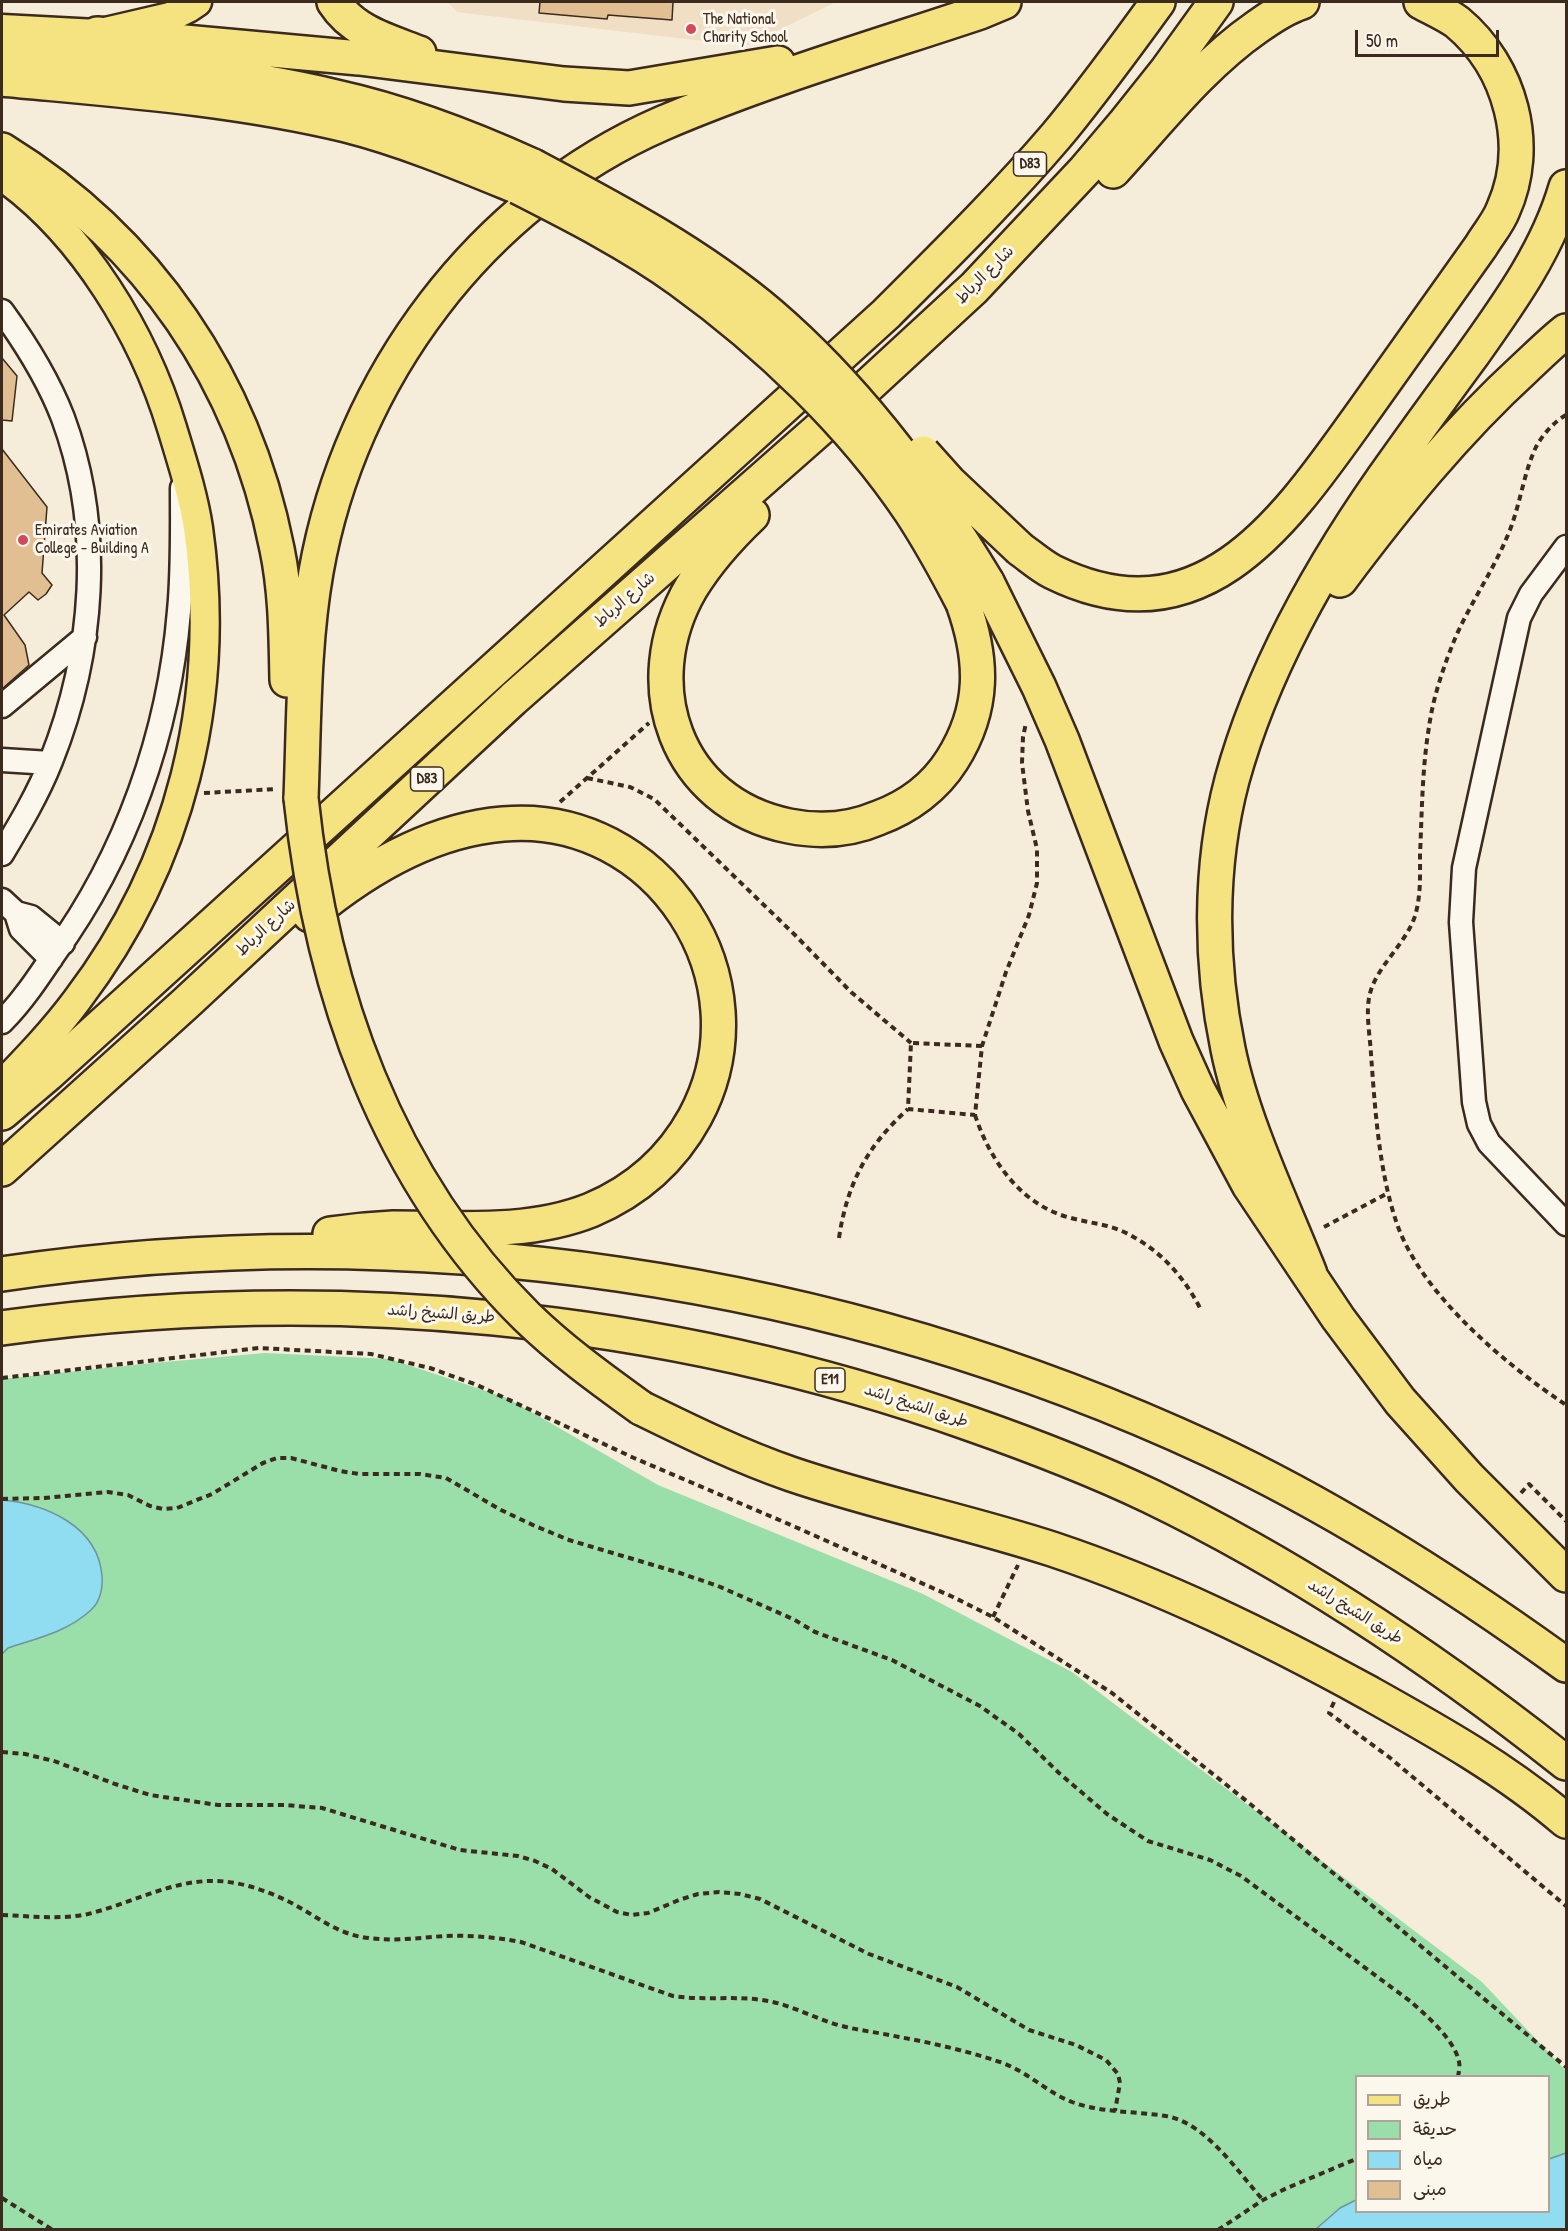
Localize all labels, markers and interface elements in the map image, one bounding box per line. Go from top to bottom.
place label: The National Charity School [703,10,788,48]
scale bar [1358,18,1502,56]
marker: The National Charity School [684,22,698,36]
text: 50 m [1366,28,1398,53]
road number: D83 [1014,152,1046,176]
street label: شارع الرباط [952,242,1018,308]
place label: Emirates Aviation College - Building A [35,521,149,559]
marker: Emirates Aviation College - Building A [16,533,30,547]
street label: شارع الرباط [591,568,659,632]
road number: D83 [410,767,444,791]
street label: شارع الرباط [232,896,300,960]
street label: طريق الشيخ راشد [386,1301,496,1327]
road number: E11 [815,1368,845,1392]
street label: طريق الشيخ راشد [862,1380,970,1432]
street label: طريق الشيخ راشد [1304,1575,1406,1649]
legend [1355,2075,1550,2213]
text: طريق [1413,2086,1451,2111]
text: حديقة [1413,2116,1457,2141]
text: مياه [1413,2146,1443,2171]
text: مبنى [1413,2176,1447,2201]

